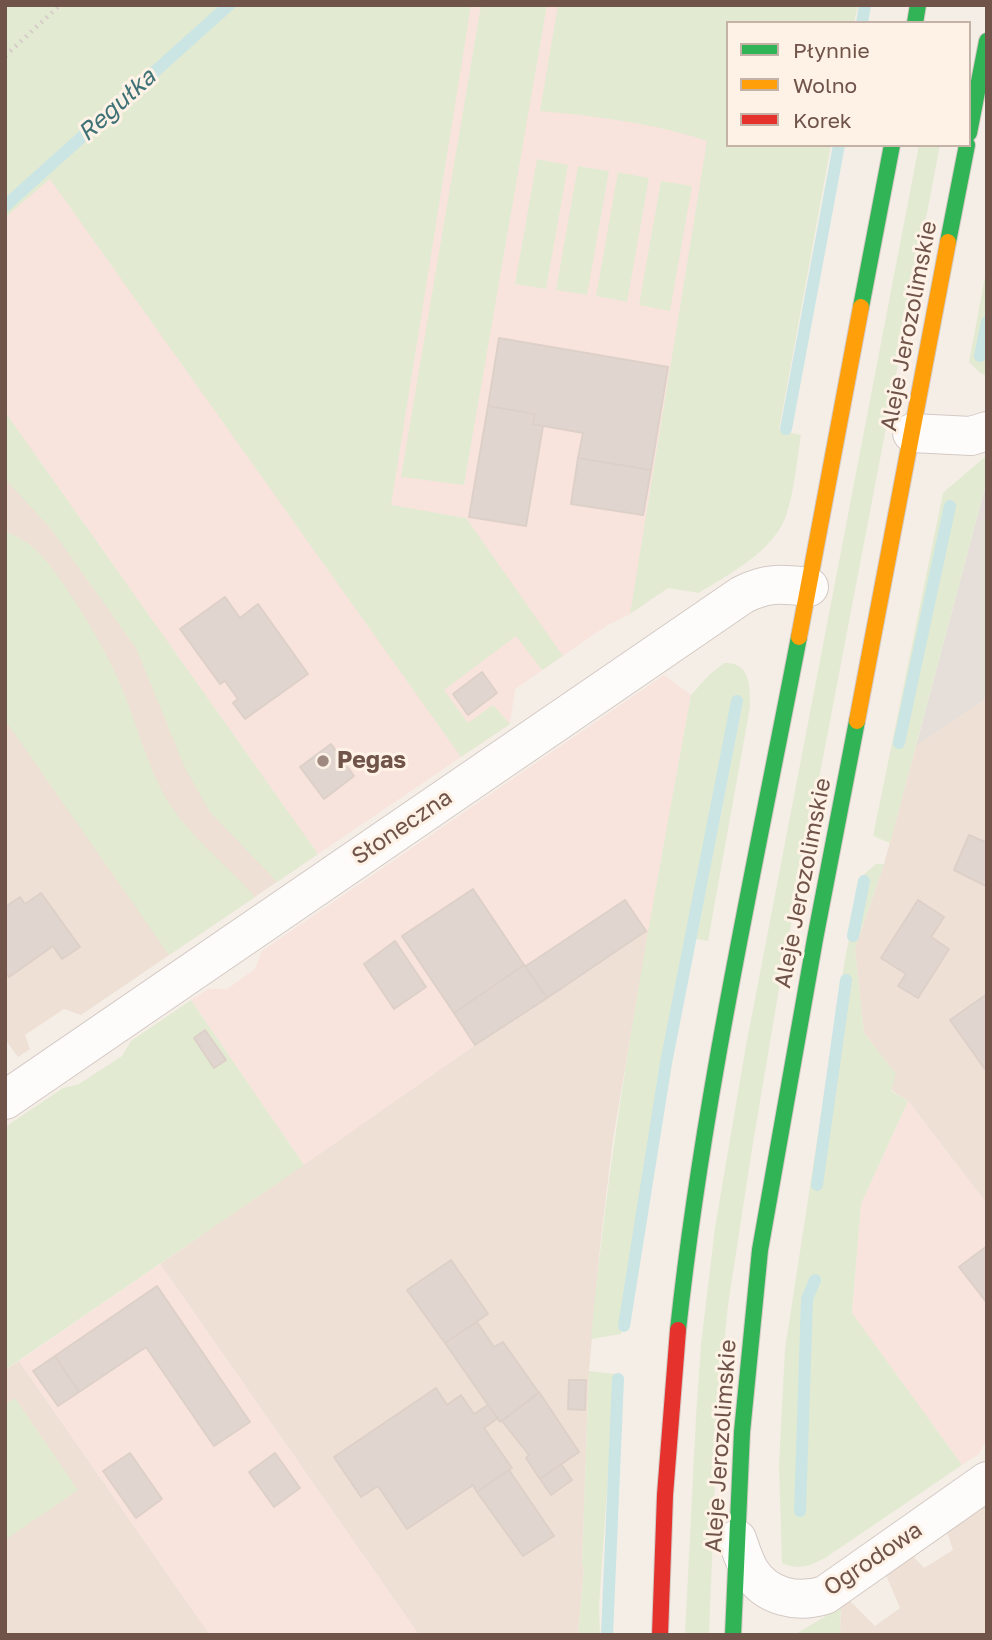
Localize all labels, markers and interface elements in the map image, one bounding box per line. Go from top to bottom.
legend [726,21,971,147]
text: Płynnie [793,37,870,63]
water label: Regułka [72,63,162,147]
text: Wolno [793,72,857,98]
text: Korek [793,107,852,133]
street label: Aleje Jerozolimskie [875,219,943,433]
place label: Pegas [337,747,406,775]
marker: Pegas [315,753,331,769]
street label: Aleje Jerozolimskie [769,776,837,990]
street label: Słoneczna [347,783,457,871]
street label: Aleje Jerozolimskie [700,1339,742,1553]
street label: Ogrodowa [819,1516,927,1602]

